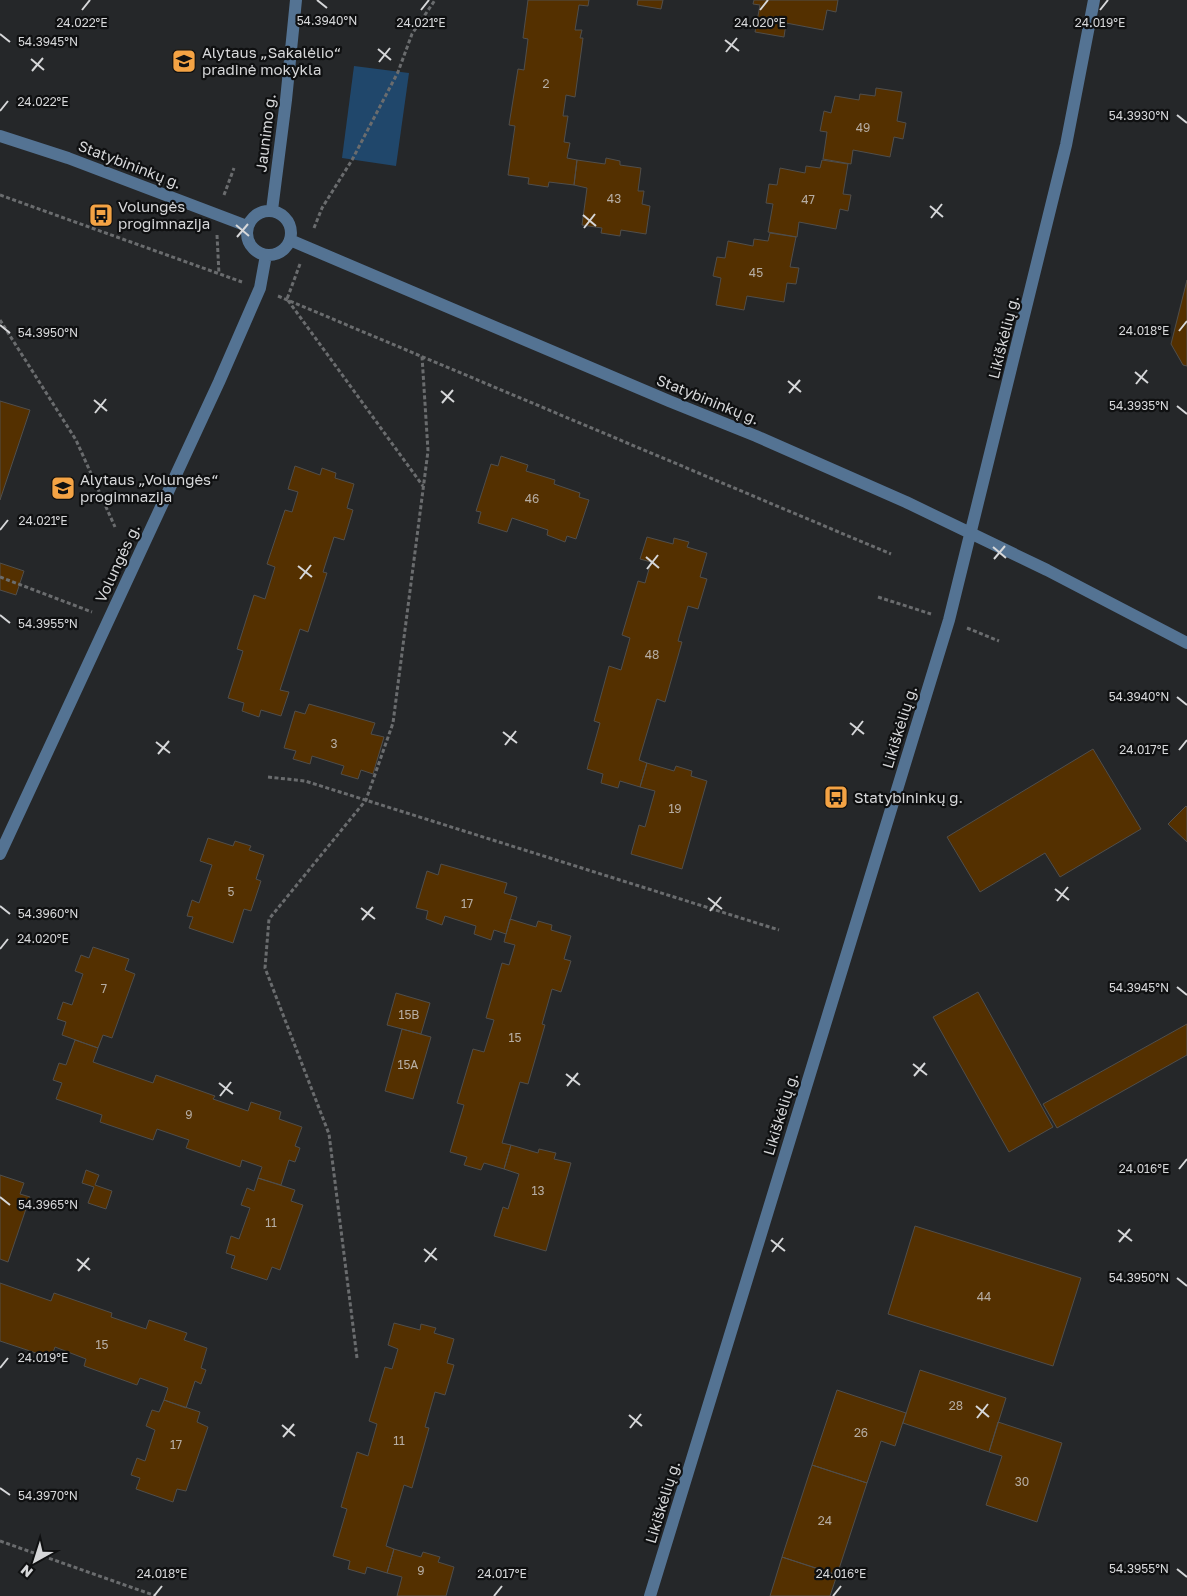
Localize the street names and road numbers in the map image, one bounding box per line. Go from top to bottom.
street label: Jaunimo g. [251,93,279,173]
street label: Statybininkų g. [76,136,184,192]
street label: Likiškėlių g. [984,293,1022,381]
street label: Statybininkų g. [654,370,762,428]
street label: Volungės g. [91,521,143,605]
street label: Likiškėlių g. [878,684,920,770]
street label: Likiškėlių g. [759,1071,801,1157]
street label: Likiškėlių g. [641,1459,683,1545]

